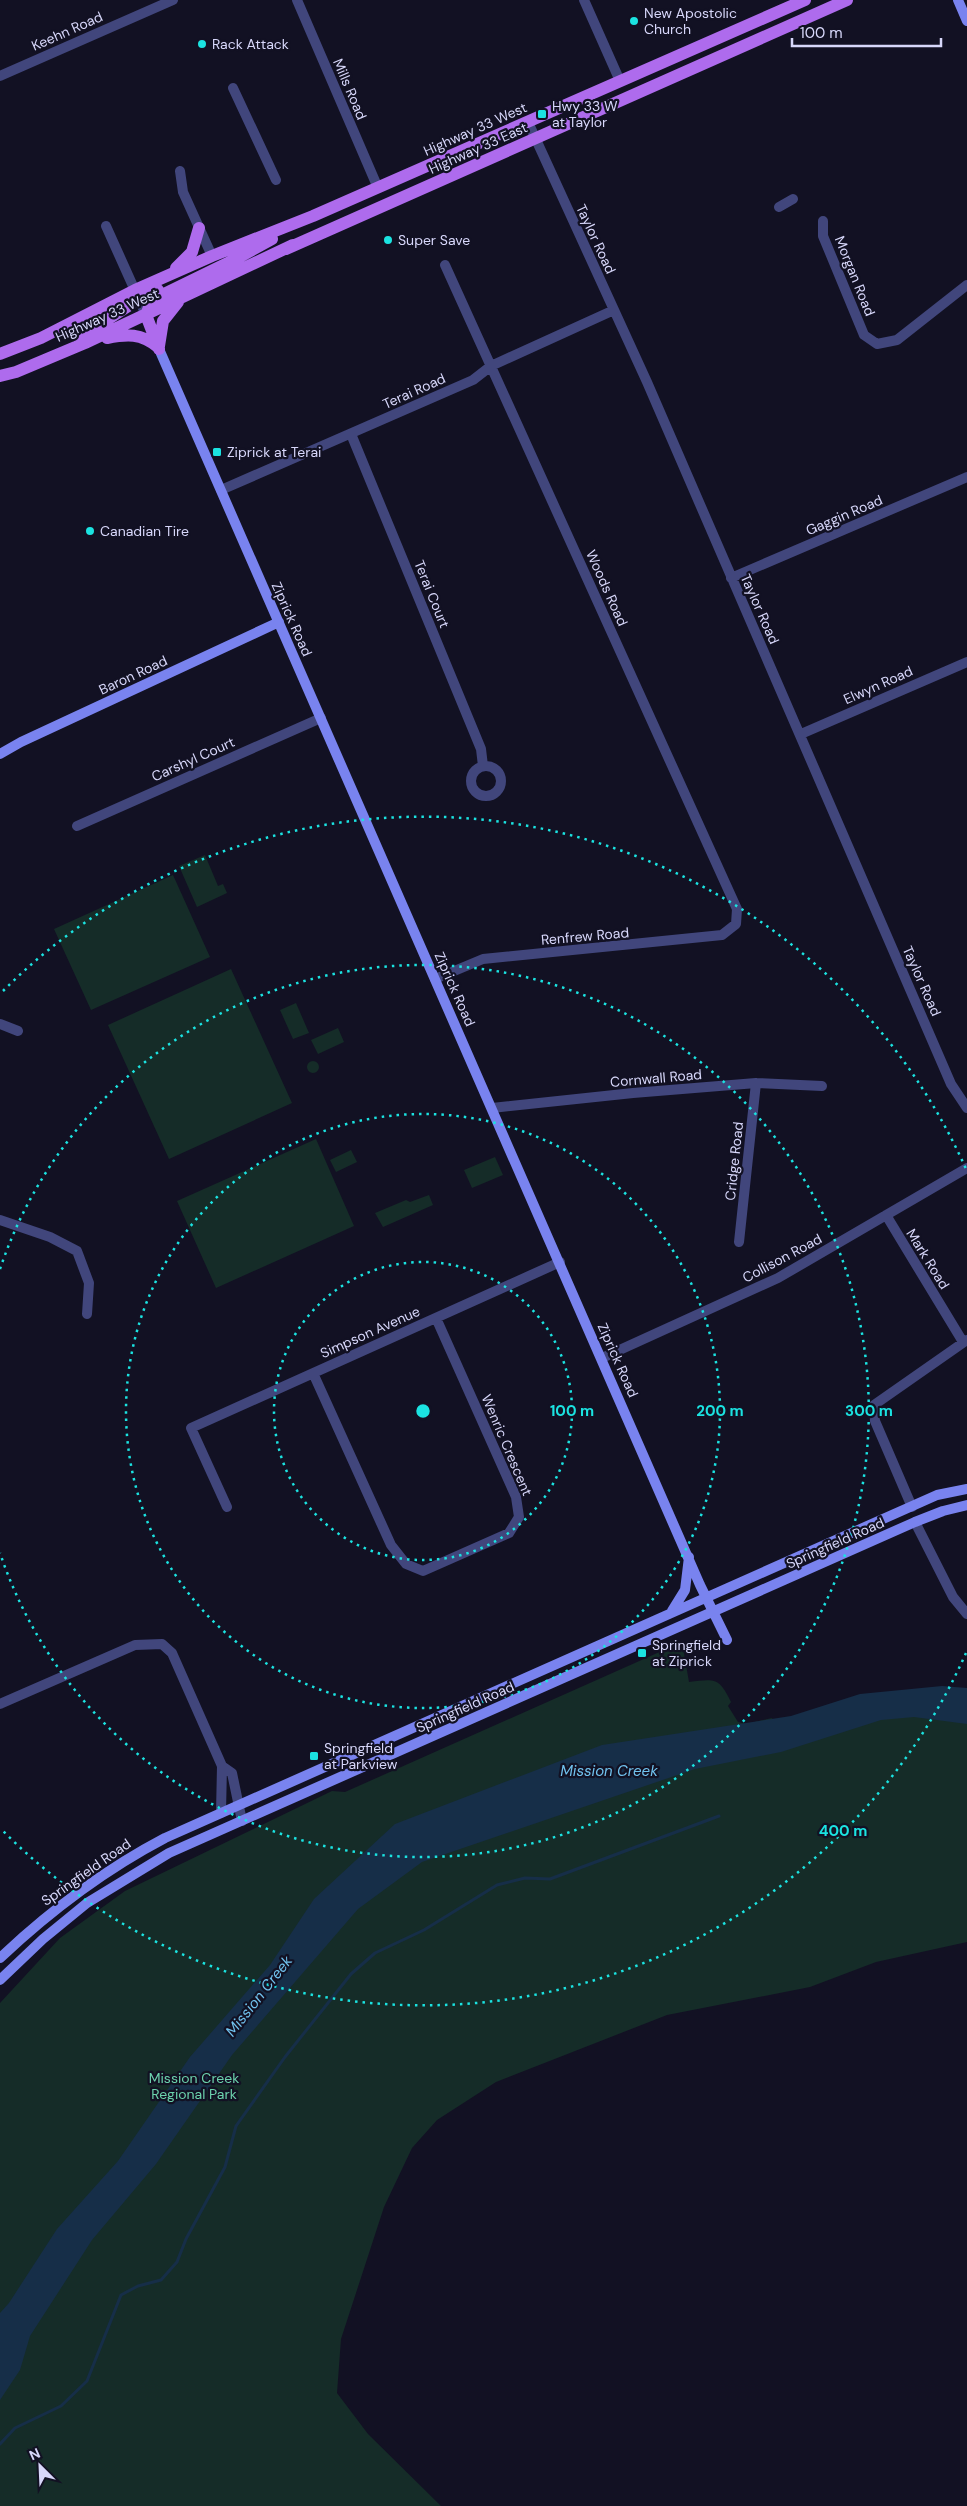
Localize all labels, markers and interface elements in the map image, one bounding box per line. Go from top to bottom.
place label: New Apostolic Church [644,4,737,38]
street label: Keehn Road [29,7,105,55]
marker: New Apostolic Church [628,15,640,27]
scale bar [792,15,941,47]
text: 100 m [800,23,843,43]
place label: Rack Attack [212,35,289,53]
marker: Rack Attack [196,38,208,50]
street label: Mills Road [329,56,371,122]
place label: Hwy 33 W at Taylor [552,97,618,131]
street label: Highway 33 West [420,98,530,160]
marker: Hwy 33 W at Taylor [536,108,548,120]
street label: Highway 33 East [426,118,530,178]
street label: Taylor Road [572,201,620,277]
place label: Super Save [398,231,470,249]
street label: Morgan Road [831,233,879,319]
marker: Super Save [382,234,394,246]
street label: Highway 33 West [52,284,162,346]
street label: Terai Road [380,369,448,413]
place label: Ziprick at Terai [227,443,321,461]
marker: Ziprick at Terai [211,446,223,458]
street label: Gaggin Road [803,491,885,539]
place label: Canadian Tire [100,522,189,540]
marker: Canadian Tire [84,525,96,537]
street label: Woods Road [582,547,632,629]
street label: Terai Court [410,557,454,631]
street label: Taylor Road [737,571,783,647]
street label: Ziprick Road [268,579,316,659]
street label: Baron Road [96,651,170,699]
street label: Elwyn Road [841,662,915,708]
street label: Carshyl Court [149,733,237,785]
street label: Renfrew Road [540,923,630,949]
street label: Taylor Road [899,943,945,1019]
street label: Ziprick Road [431,949,479,1029]
street label: Cornwall Road [609,1065,703,1091]
street label: Cridge Road [721,1121,747,1201]
street label: Mark Road [902,1225,954,1293]
street label: Collison Road [739,1229,825,1287]
street label: Simpson Avenue [317,1302,423,1362]
street label: Ziprick Road [594,1320,642,1400]
street label: Wenric Crescent [478,1392,536,1498]
text: 100 m [550,1401,594,1421]
text: 200 m [696,1401,744,1421]
text: 300 m [845,1401,893,1421]
centre of rings [414,1402,432,1420]
street label: Springfield Road [783,1513,887,1573]
place label: Springfield at Ziprick [652,1636,721,1670]
marker: Springfield at Ziprick [636,1647,648,1659]
street label: Springfield Road [413,1677,517,1737]
place label: Springfield at Parkview [324,1739,398,1773]
marker: Springfield at Parkview [308,1750,320,1762]
water label: Mission Creek [560,1761,658,1781]
text: 400 m [819,1821,867,1841]
street label: Springfield Road [38,1834,134,1910]
water label: Mission Creek [221,1951,297,2041]
park label: Mission Creek Regional Park [149,2069,239,2103]
north arrow [15,2441,65,2491]
text: N [26,2444,43,2464]

